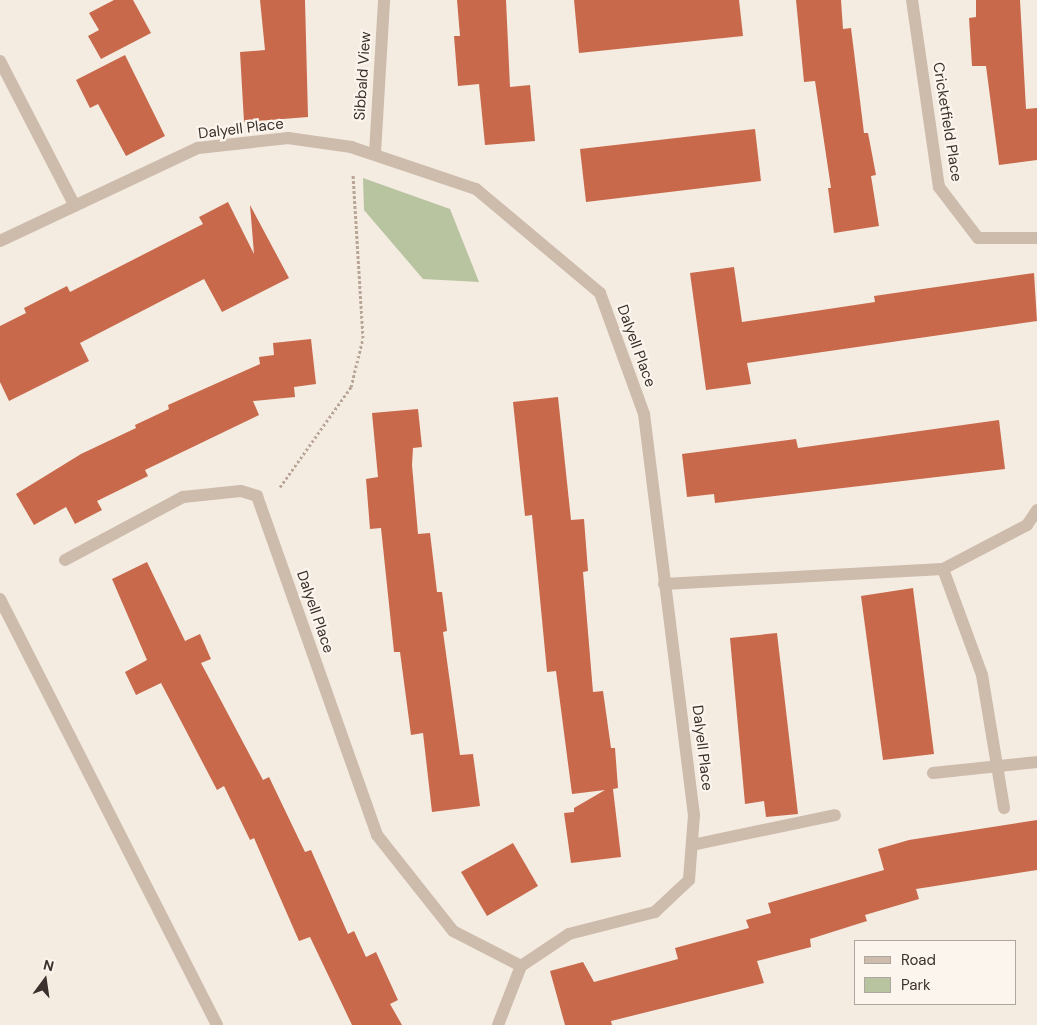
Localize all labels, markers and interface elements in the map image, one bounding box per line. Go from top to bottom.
street label: Sibbald View [351,31,375,121]
street label: Cricketfield Place [929,61,965,183]
street label: Dalyell Place [197,115,285,143]
street label: Dalyell Place [613,303,659,389]
street label: Dalyell Place [292,568,338,656]
street label: Dalyell Place [688,704,716,792]
legend [854,940,1017,1005]
text: Road [901,950,936,970]
north arrow [20,955,70,1005]
text: N [41,955,56,975]
text: Park [901,975,931,995]

